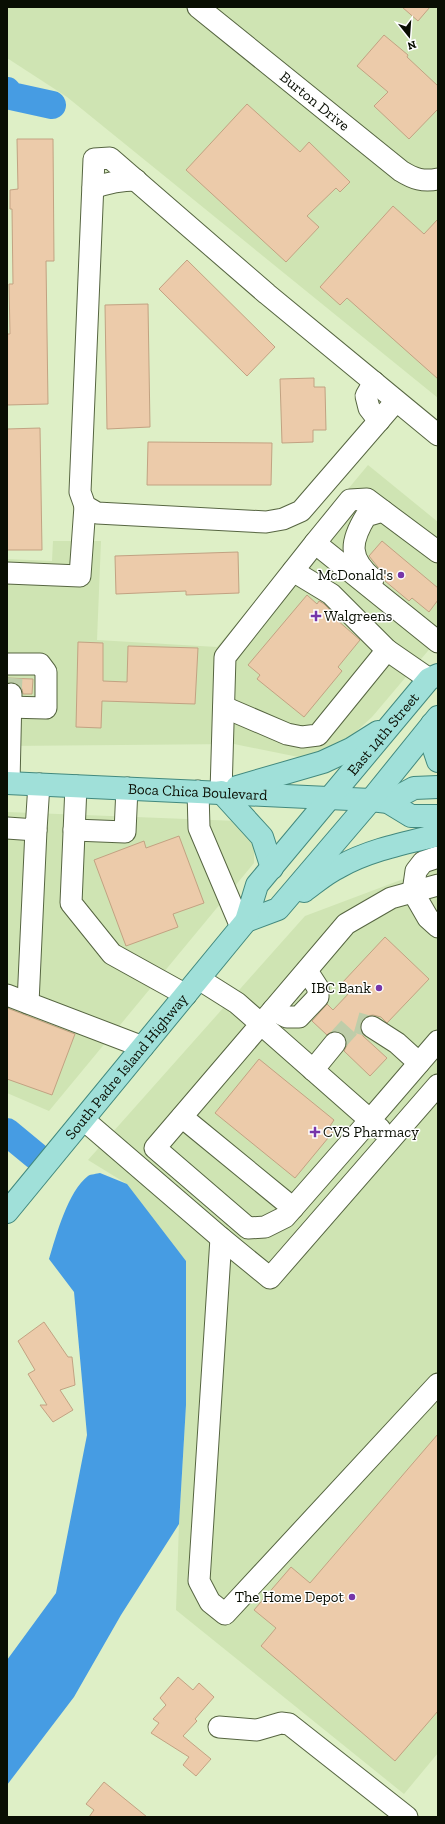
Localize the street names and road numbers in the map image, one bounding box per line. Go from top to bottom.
street label: Burton Drive [276,68,353,135]
street label: East 14th Street [343,689,423,779]
street label: Boca Chica Boulevard [128,780,269,804]
street label: South Padre Island Highway [61,990,192,1143]

